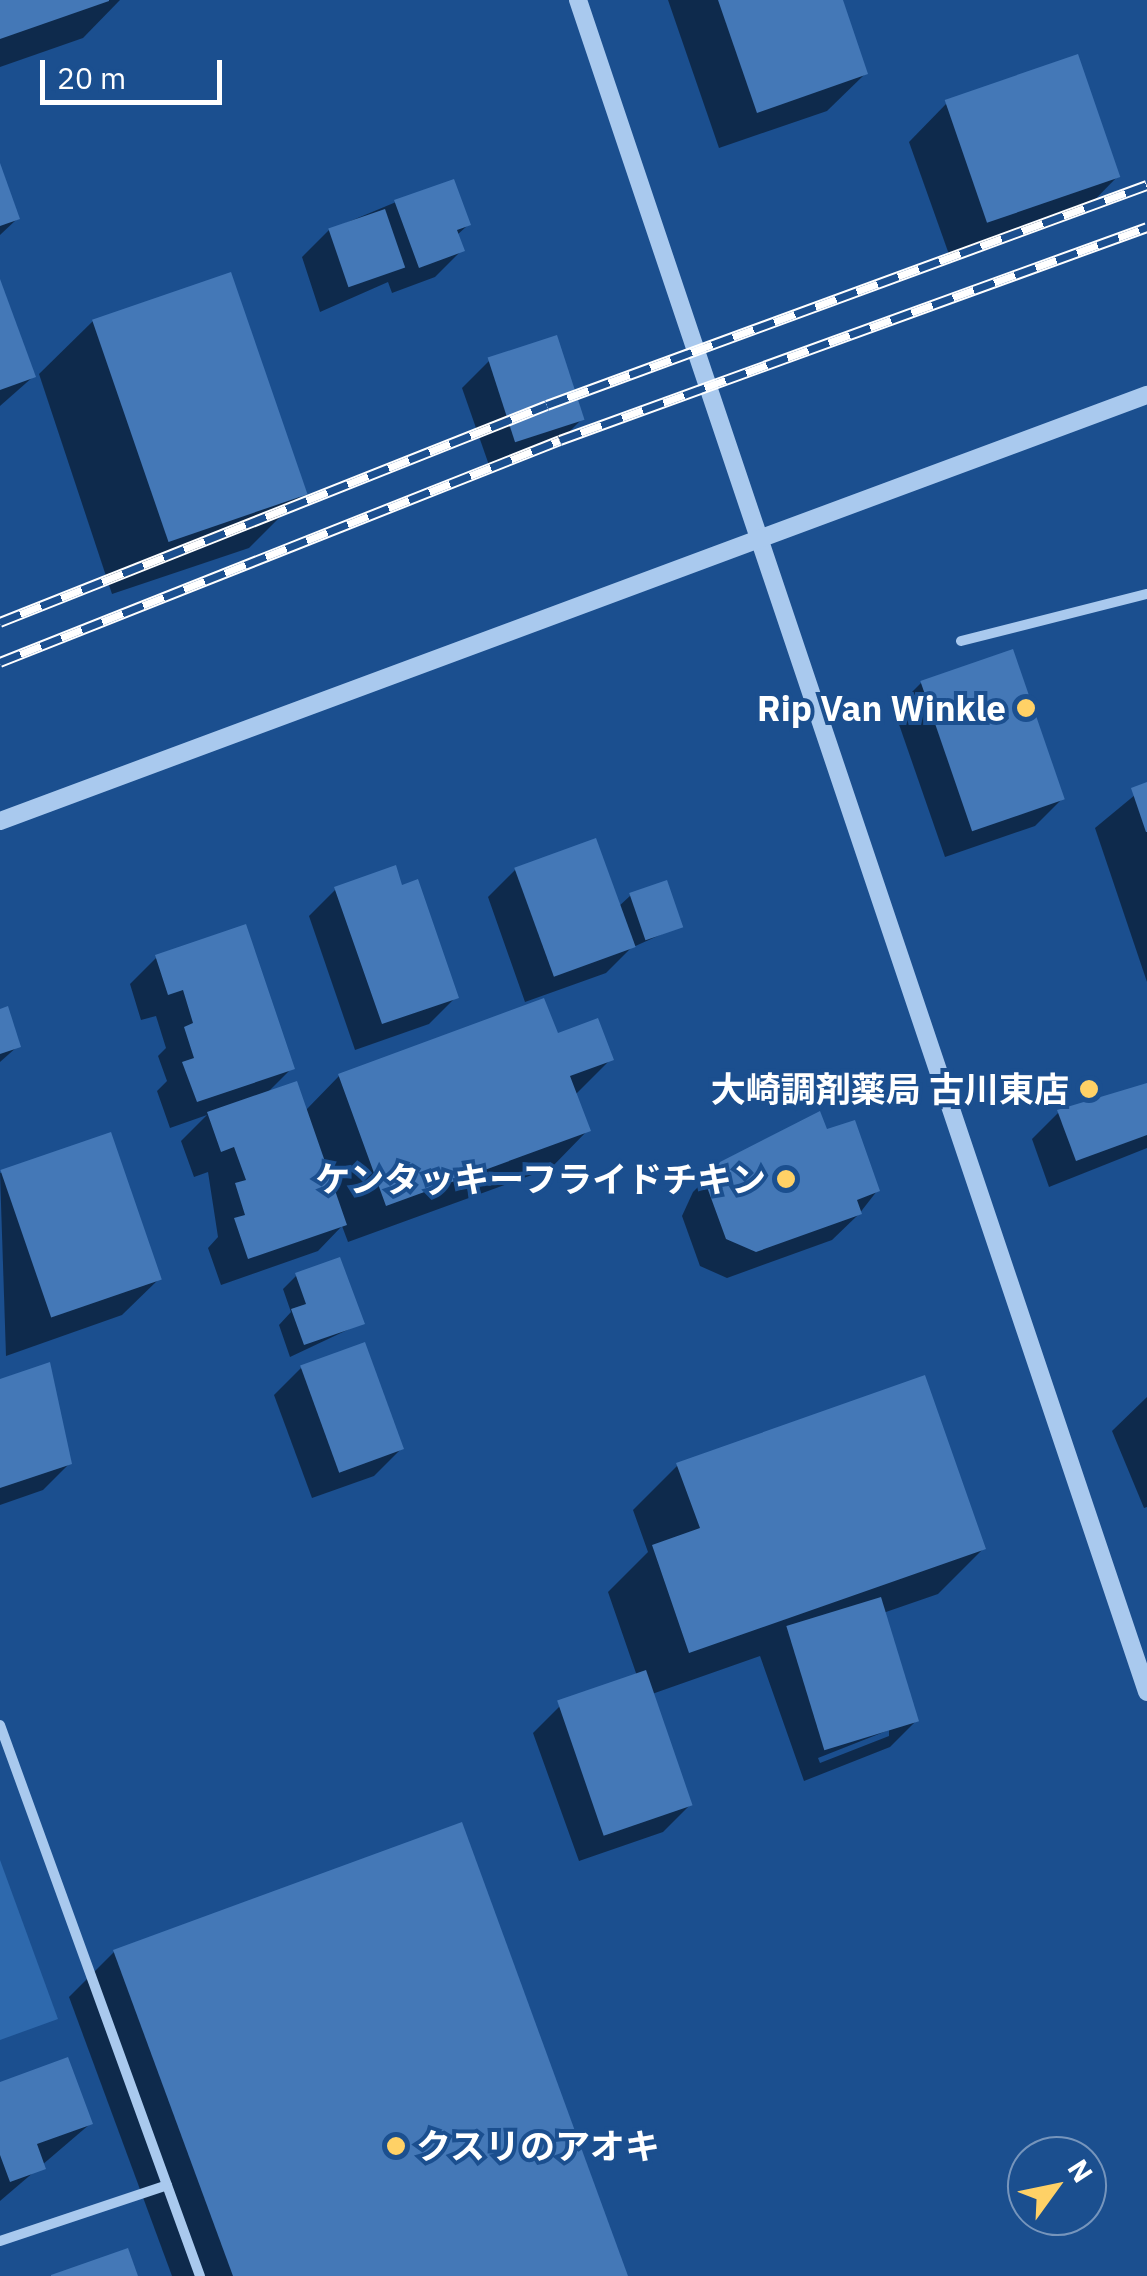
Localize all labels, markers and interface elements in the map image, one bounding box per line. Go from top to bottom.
scale bar [45,40,228,102]
text: 20 m [57,58,126,97]
place label: Rip Van Winkle [757,687,1006,729]
marker: Rip Van Winkle [1015,697,1037,719]
place label: 大崎調剤薬局 古川東店 [711,1068,1069,1110]
marker: 大崎調剤薬局 古川東店 [1078,1078,1100,1100]
place label: ケンタッキーフライドチキン [311,1158,766,1200]
marker: ケンタッキーフライドチキン [775,1168,797,1190]
place label: クスリのアオキ [416,2125,661,2167]
marker: クスリのアオキ [385,2135,407,2157]
north arrow [1007,2136,1107,2236]
text: N [1060,2152,1102,2189]

